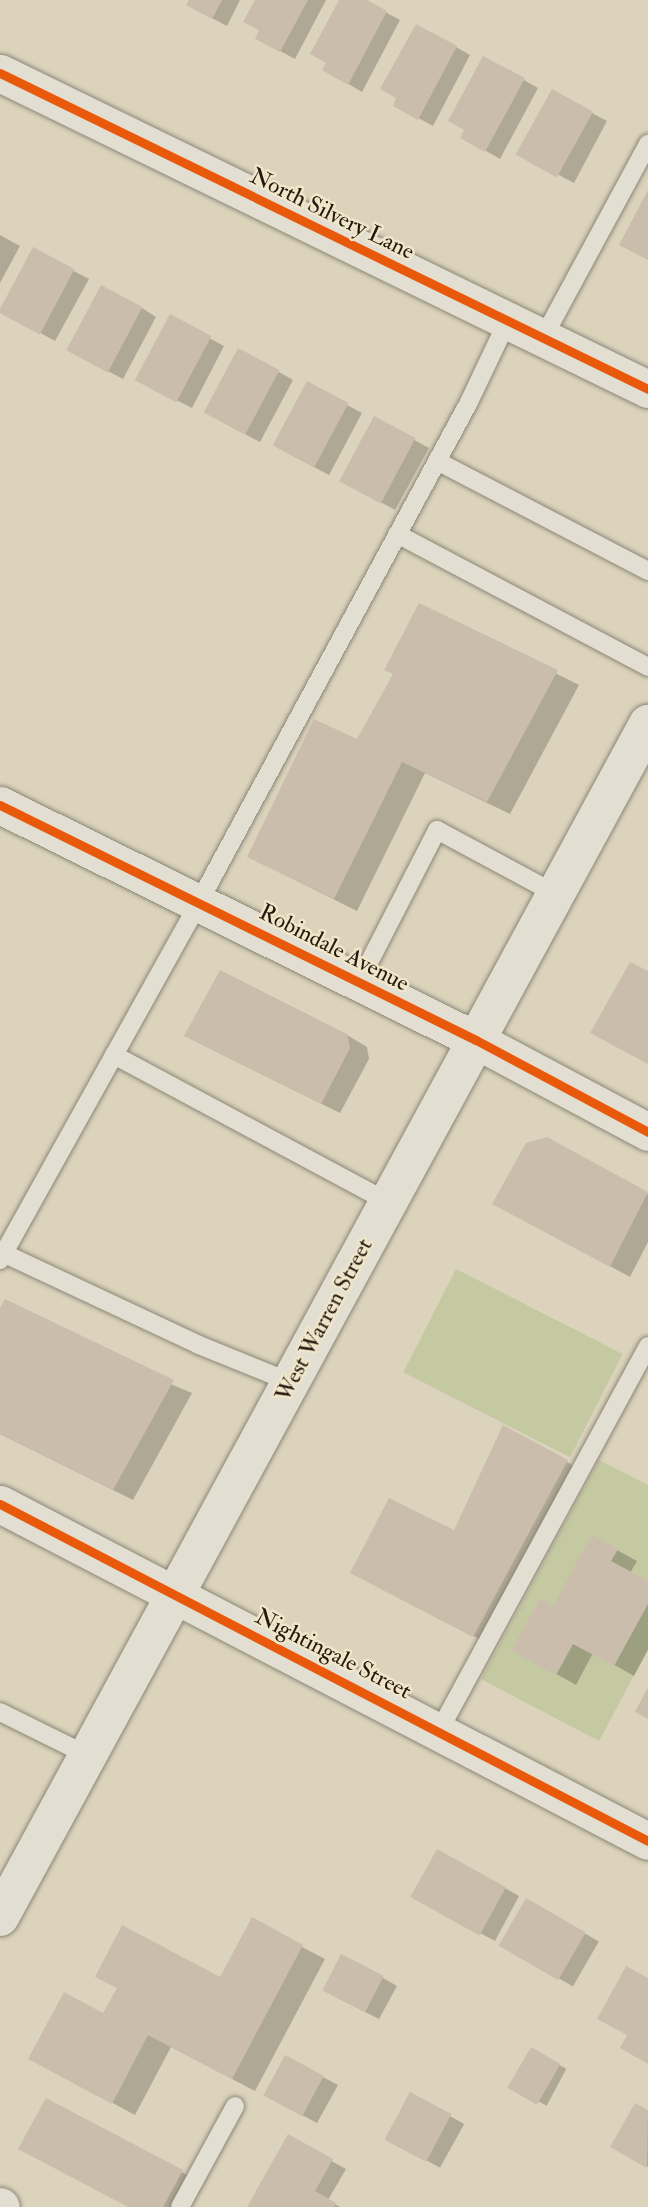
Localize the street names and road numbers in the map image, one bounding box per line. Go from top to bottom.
street label: North Silvery Lane [245,162,419,266]
street label: Robindale Avenue [255,898,413,998]
street label: West Warren Street [269,1234,379,1406]
street label: Nightingale Street [250,1603,416,1705]

